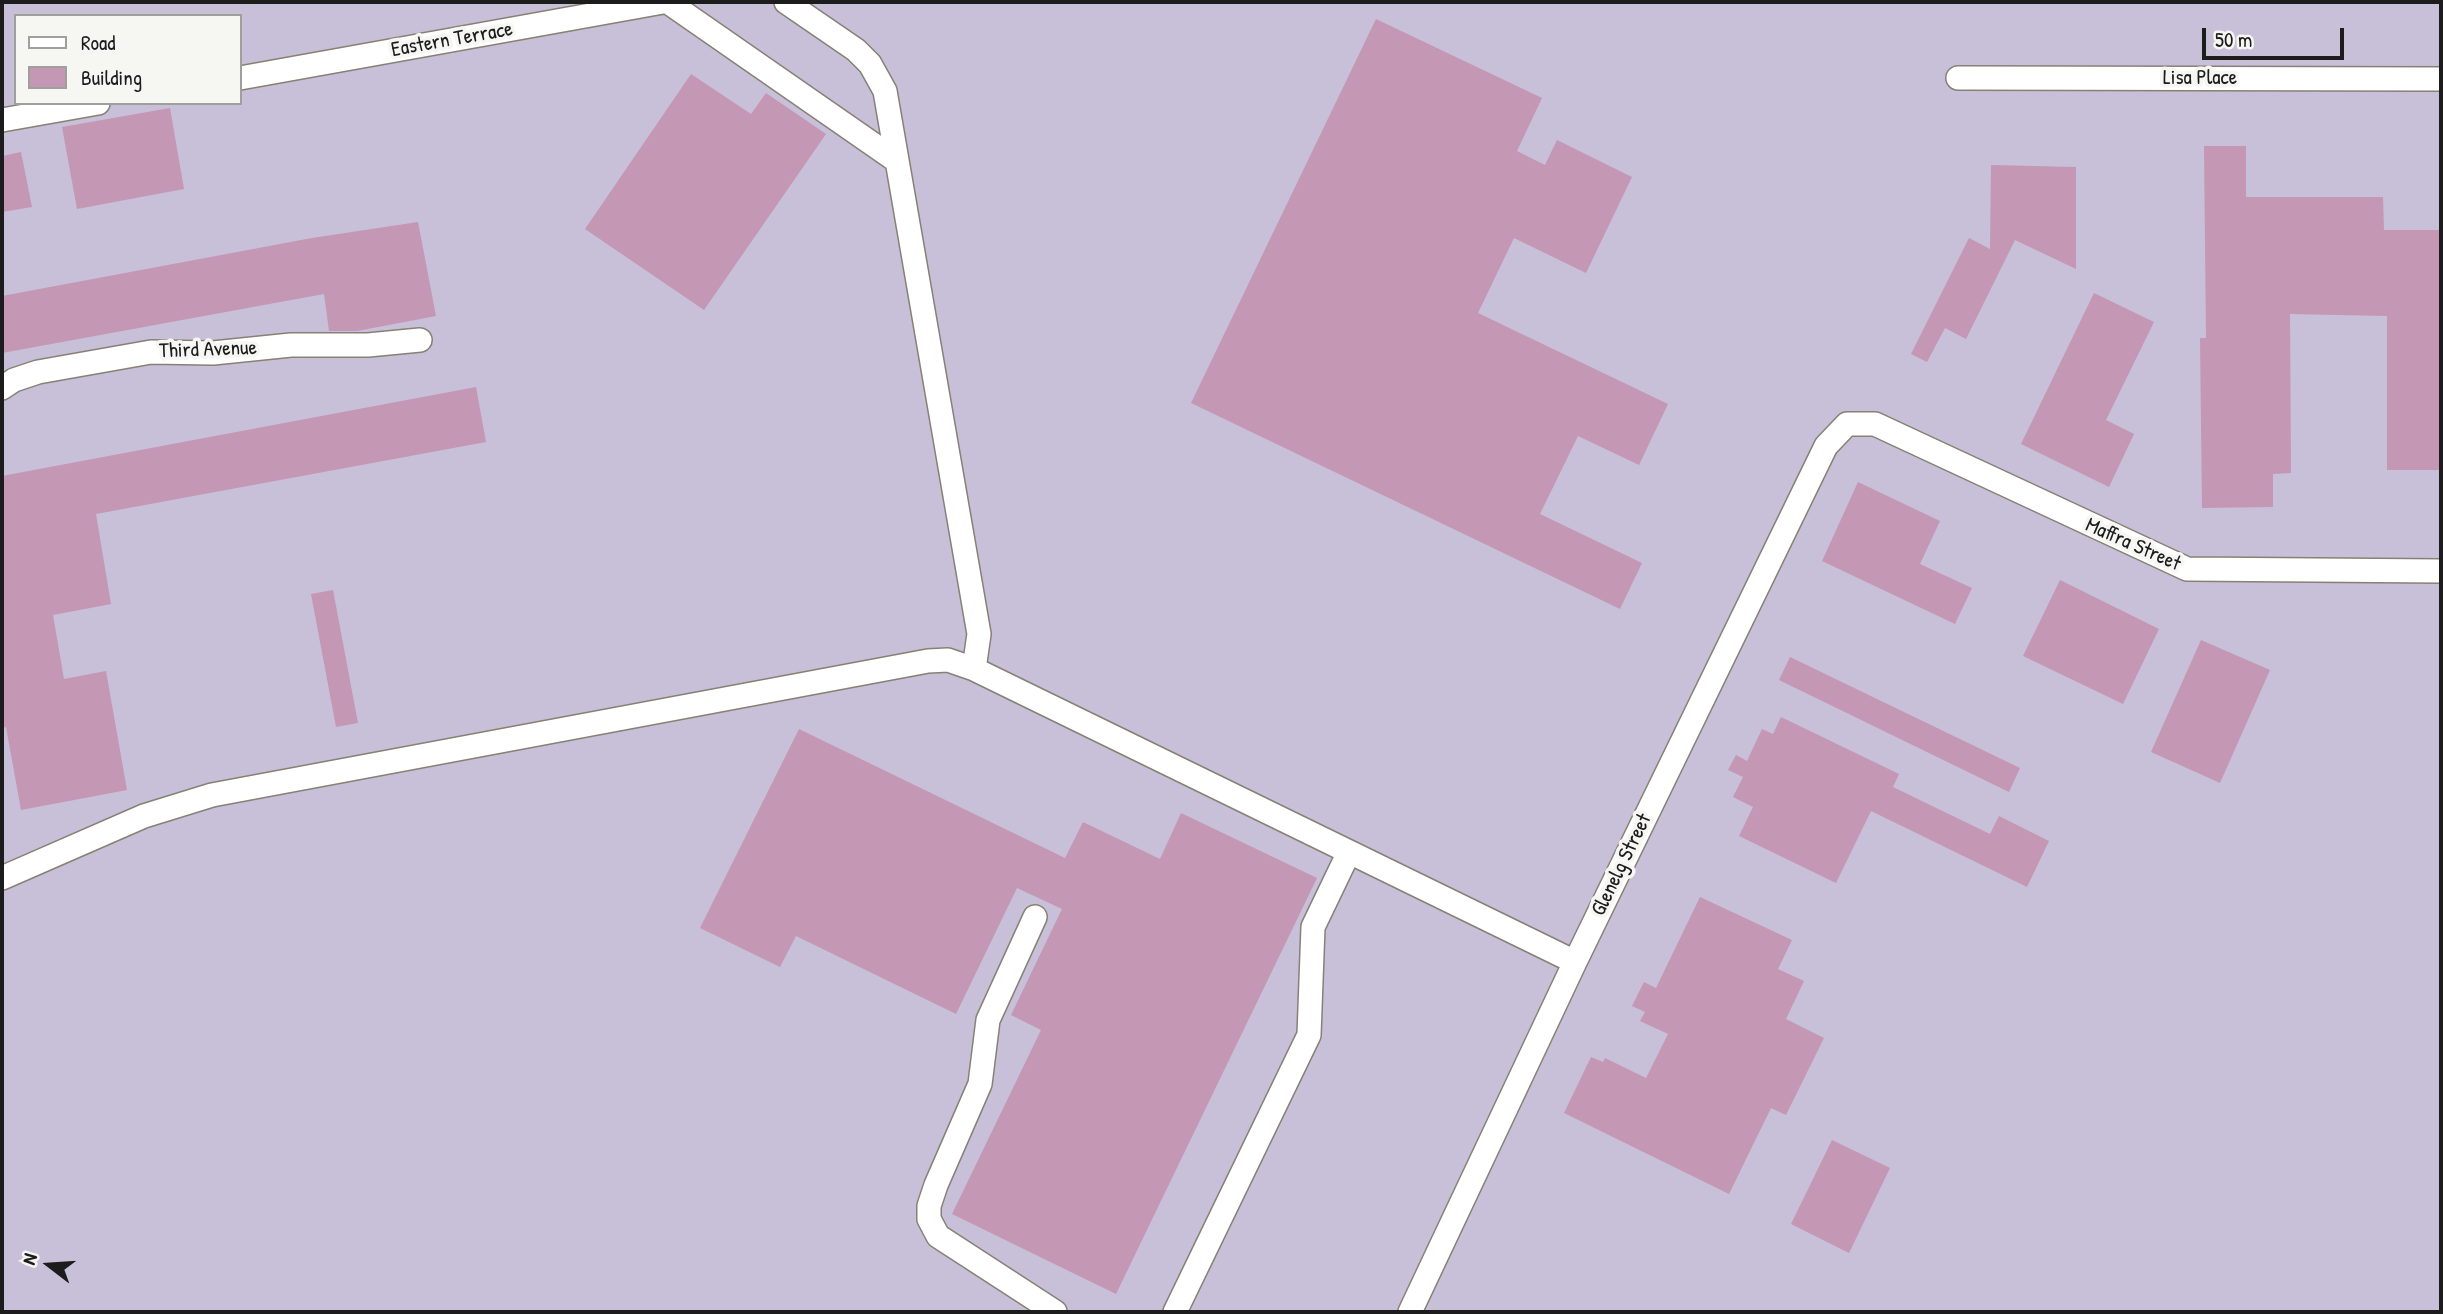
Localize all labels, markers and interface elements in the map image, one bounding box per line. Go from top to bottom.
legend [14,14,242,105]
scale bar [2205,14,2347,58]
street label: Eastern Terrace [389,17,515,63]
text: 50 m [2215,25,2252,54]
text: Road [81,28,115,57]
text: Building [81,63,142,92]
street label: Lisa Place [2163,65,2237,91]
street label: Third Avenue [159,336,257,364]
street label: Maffra Street [2081,513,2185,577]
street label: Glenelg Street [1586,810,1658,920]
north arrow [14,1230,84,1300]
text: N [15,1250,43,1268]

